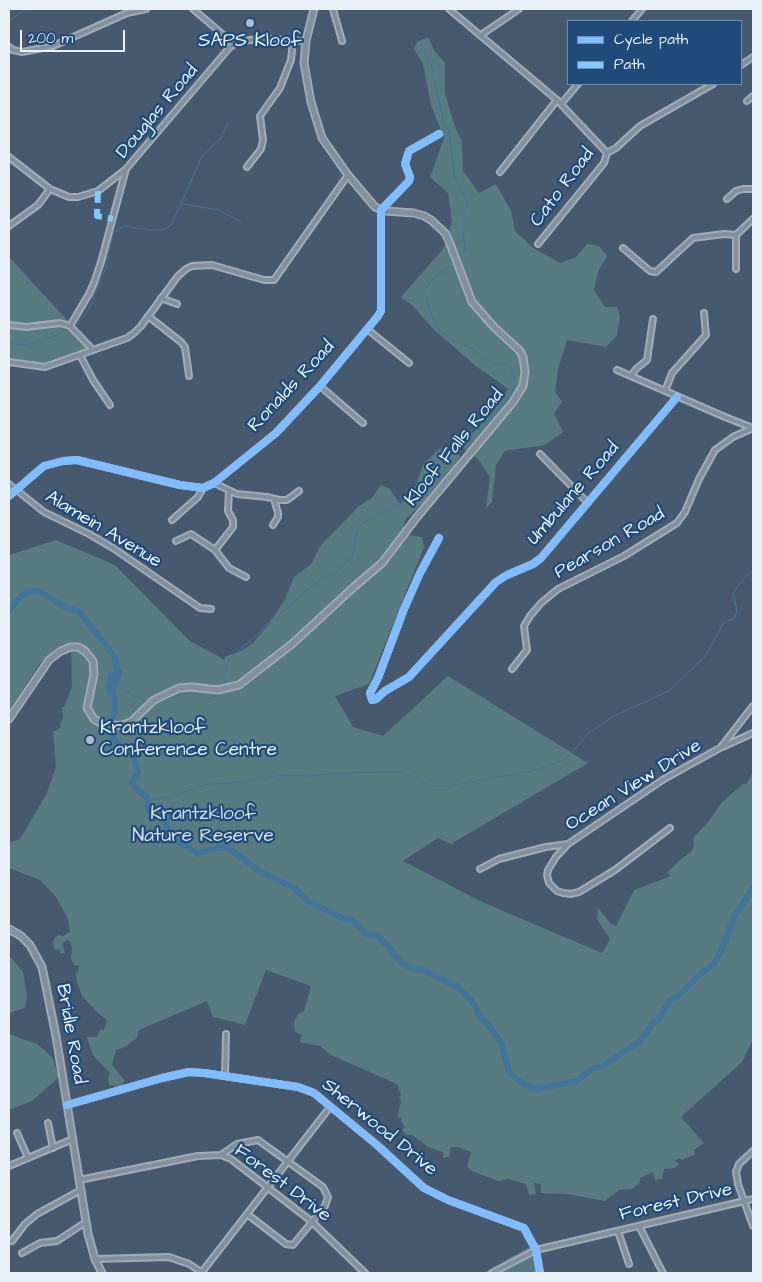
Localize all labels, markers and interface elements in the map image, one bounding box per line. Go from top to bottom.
marker: SAPS Kloof [244,17,256,29]
scale bar [22,20,128,52]
legend [567,20,742,85]
text: 200 m [28,28,73,49]
text: Cycle path [614,29,688,50]
place label: SAPS Kloof [198,31,302,53]
text: Path [614,54,645,75]
street label: Douglas Road [112,60,204,164]
street label: Cato Road [526,144,600,232]
street label: Ronalds Road [244,336,340,438]
street label: Kloof Falls Road [401,385,509,511]
street label: Umbulane Road [523,438,625,550]
street label: Alamein Avenue [41,486,165,574]
street label: Pearson Road [551,503,669,585]
place label: Krantzkloof Conference Centre [100,718,277,762]
marker: Krantzkloof Conference Centre [84,734,96,746]
street label: Ocean View Drive [562,735,706,837]
park label: Krantzkloof Nature Reserve [132,804,274,848]
street label: Bridle Road [50,982,90,1086]
street label: Sherwood Drive [317,1074,441,1182]
street label: Forest Drive [229,1140,335,1228]
street label: Forest Drive [617,1179,735,1227]

